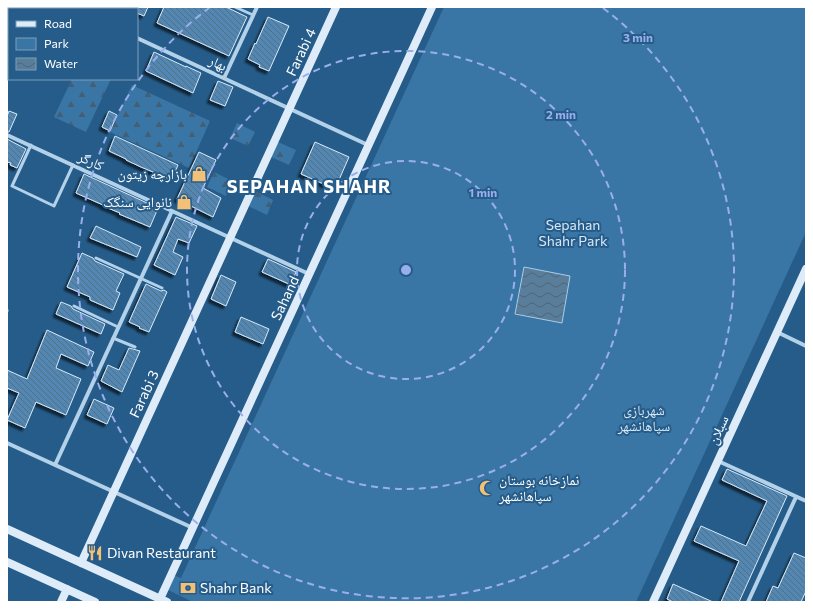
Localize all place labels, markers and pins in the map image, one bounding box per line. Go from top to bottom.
place label: بازارچه زیتون [118,165,187,183]
shop icon: بازارچه زیتون [190,165,208,183]
place label: نانوایی سنگک [103,193,172,211]
shop icon: نانوایی سنگک [175,193,193,211]
centre of rings [399,263,413,277]
place label: نمازخانه بوستان سپاهانشهر [498,471,579,505]
mosque icon: نمازخانه بوستان سپاهانشهر [478,479,496,497]
restaurant icon: Divan Restaurant [86,544,104,562]
place label: Divan Restaurant [107,544,216,561]
bank icon: Shahr Bank [179,579,197,597]
place label: Shahr Bank [200,579,272,596]

